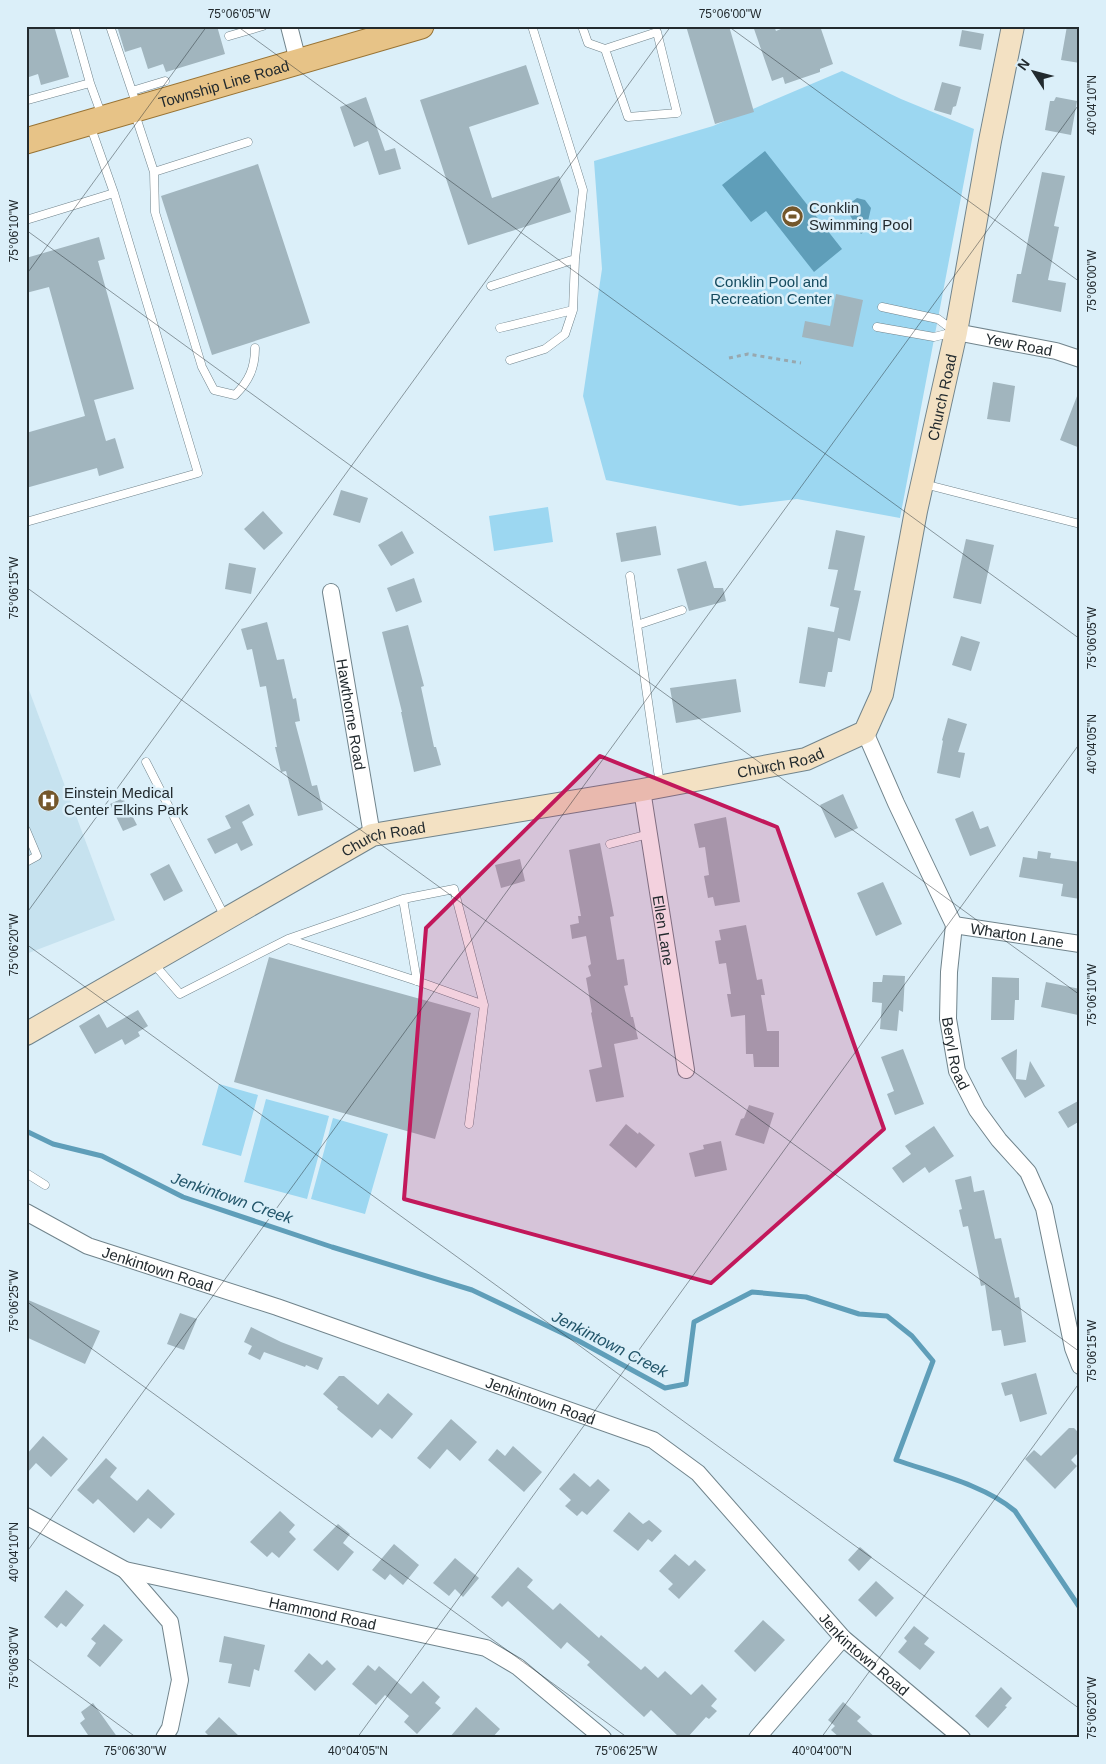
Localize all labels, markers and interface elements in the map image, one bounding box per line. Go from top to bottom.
text: 75°06'05"W [208,7,271,21]
text: 75°06'00"W [699,7,762,21]
north arrow [1008,48,1058,98]
street label: Township Line Road [157,56,291,110]
text: N [1014,56,1033,73]
text: 40°04'10"N [1085,75,1099,135]
text: 75°06'10"W [7,199,21,262]
place label: Conklin Swimming Pool [809,199,912,233]
sports icon: Conklin Swimming Pool [781,204,805,228]
text: 75°06'00"W [1085,249,1099,312]
park label: Conklin Pool and Recreation Center [710,273,832,307]
street label: Yew Road [984,329,1054,359]
street label: Church Road [923,352,959,442]
text: 75°06'15"W [7,556,21,619]
text: 75°06'05"W [1085,606,1099,669]
street label: Hawthorne Road [334,657,369,771]
text: 40°04'05"N [1085,714,1099,774]
street label: Church Road [736,744,826,780]
place label: Einstein Medical Center Elkins Park [64,784,189,818]
hospital icon: Einstein Medical Center Elkins Park [36,789,60,813]
street label: Church Road [338,818,427,859]
street label: Ellen Lane [650,894,678,967]
text: 75°06'20"W [7,913,21,976]
street label: Wharton Lane [969,919,1065,950]
text: 75°06'10"W [1085,963,1099,1026]
street label: Beryl Road [939,1016,973,1092]
water label: Jenkintown Creek [168,1169,296,1227]
street label: Jenkintown Road [100,1243,215,1294]
text: 75°06'25"W [7,1269,21,1332]
water label: Jenkintown Creek [549,1307,671,1381]
text: 75°06'15"W [1085,1319,1099,1382]
street label: Jenkintown Road [484,1373,598,1427]
text: 40°04'10"N [7,1522,21,1582]
street label: Hammond Road [267,1593,378,1633]
street label: Jenkintown Road [816,1609,913,1699]
text: 75°06'30"W [7,1626,21,1689]
text: 75°06'20"W [1085,1676,1099,1739]
text: 75°06'30"W [104,1744,167,1758]
text: 40°04'05"N [328,1744,388,1758]
text: 75°06'25"W [595,1744,658,1758]
text: 40°04'00"N [792,1744,852,1758]

